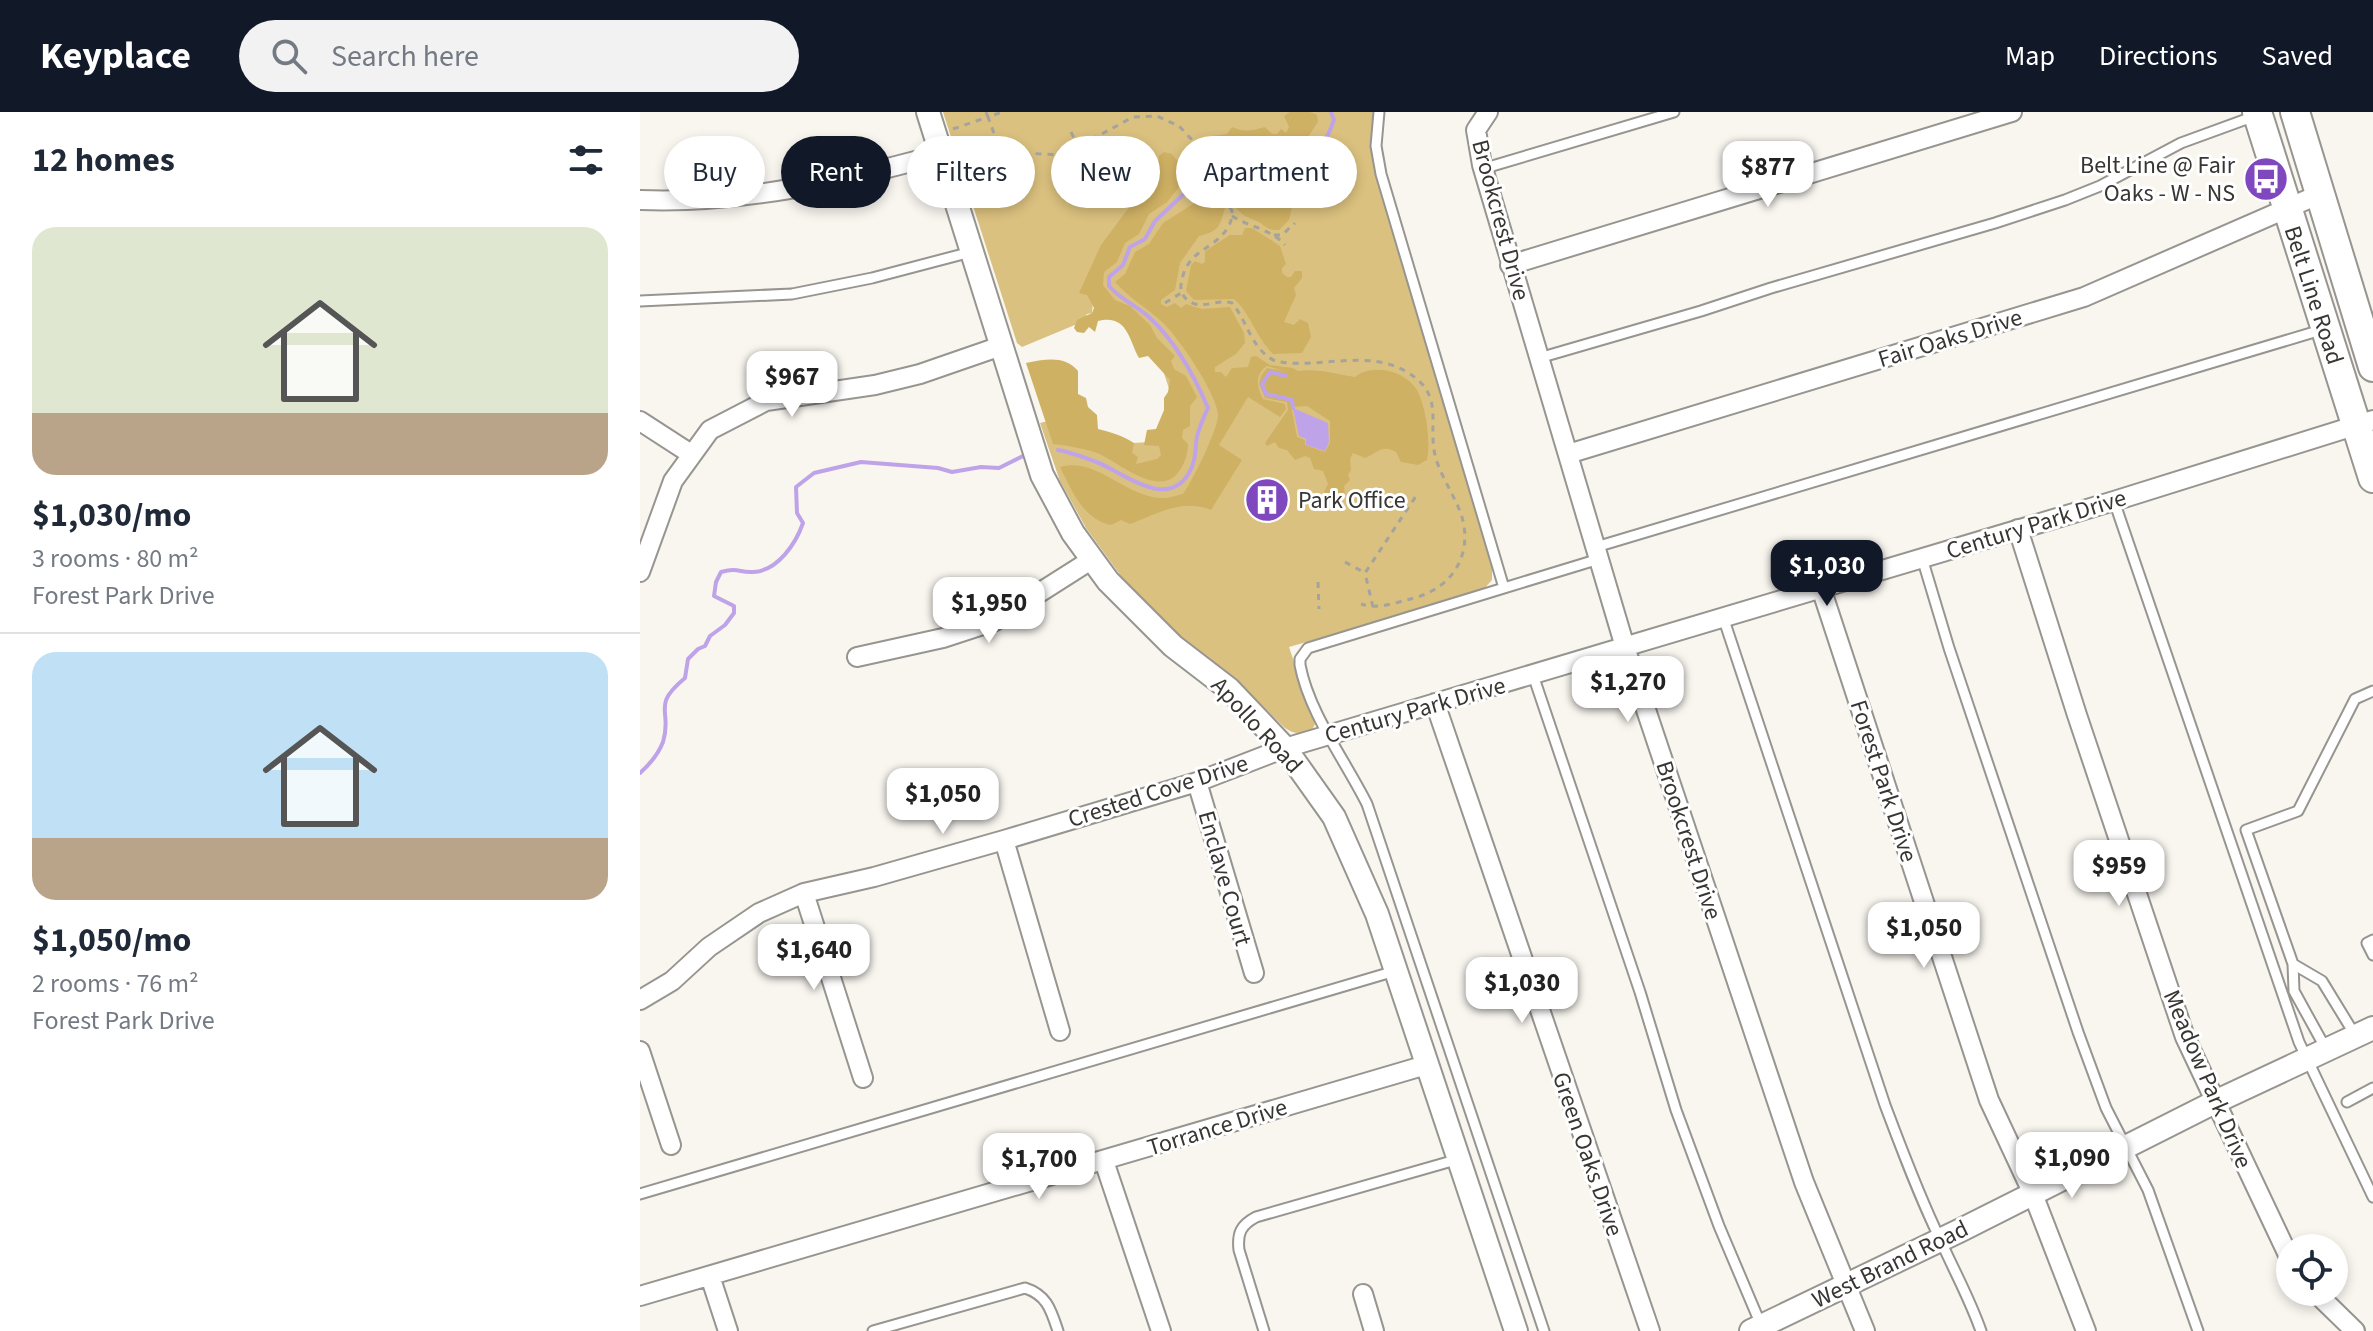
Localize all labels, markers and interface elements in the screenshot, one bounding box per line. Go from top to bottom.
search box [239,20,799,92]
text: Keyplace [40,29,191,83]
icon: search [267,34,311,78]
text: Search here [331,35,479,78]
text: Map [2005,36,2055,76]
text: Directions [2099,36,2218,76]
text: Saved [2262,36,2333,76]
text: 12 homes [32,136,175,185]
chip: Buy [664,136,765,208]
chip: Rent [781,136,891,208]
chip: Filters [907,136,1035,208]
chip: New [1051,136,1160,208]
chip: Apartment [1176,136,1357,208]
street label: Brookcrest Drive [1462,136,1539,304]
icon: filters [564,138,608,182]
pin: $877 [1721,141,1815,209]
text: $877 [1741,148,1795,185]
place label: Belt Line @ Fair Oaks - W - NS [2080,148,2236,211]
bus stop icon: Belt Line @ Fair Oaks - W - NS [2242,155,2290,203]
street label: Belt Line Road [2275,221,2352,369]
icon: home [248,279,392,423]
street label: Fair Oaks Drive [1874,300,2026,377]
pin: $967 [745,351,839,419]
text: $967 [765,358,819,395]
building icon: Park Office [1243,476,1291,524]
street label: Century Park Drive [1942,480,2130,568]
place label: Park Office [1298,483,1406,518]
text: $1,030/mo [32,491,192,540]
text: 3 rooms · 80 m² [32,540,199,577]
pin: $1,030 [1762,540,1892,608]
text: $1,030 [1789,547,1865,584]
text: Forest Park Drive [32,577,215,614]
pin: $1,950 [924,577,1054,645]
text: $1,950 [951,584,1027,621]
pin: $1,270 [1563,656,1693,724]
text: $1,270 [1590,663,1666,700]
street label: Century Park Drive [1321,668,1510,753]
street label: Apollo Road [1203,669,1311,781]
street label: Forest Park Drive [1841,696,1926,867]
icon: home [248,704,392,848]
street label: Crested Cove Drive [1064,746,1253,837]
street label: Brookcrest Drive [1646,756,1731,924]
pin: $1,050 [878,768,1008,836]
text: $1,050 [905,775,981,812]
street label: Enclave Court [1189,807,1260,950]
pin: $959 [2072,840,2166,908]
text: $959 [2092,847,2146,884]
pin: $1,050 [1859,902,1989,970]
text: $1,050 [1886,909,1962,946]
text: $1,050/mo [32,916,192,965]
pin: $1,640 [749,924,879,992]
text: $1,640 [776,931,852,968]
pin: $1,030 [1457,957,1587,1025]
text: $1,030 [1484,964,1560,1001]
text: 2 rooms · 76 m² [32,965,199,1002]
street label: Meadow Park Drive [2154,984,2261,1174]
text: Forest Park Drive [32,1002,215,1039]
street label: Green Oaks Drive [1543,1067,1632,1241]
street label: Torrance Drive [1143,1090,1291,1165]
pin: $1,090 [2007,1132,2137,1200]
pin: $1,700 [974,1133,1104,1201]
text: $1,090 [2034,1139,2110,1176]
text: $1,700 [1001,1140,1077,1177]
street label: West Brand Road [1806,1211,1974,1317]
map controls [2276,1234,2348,1306]
button: locate [2276,1234,2348,1306]

